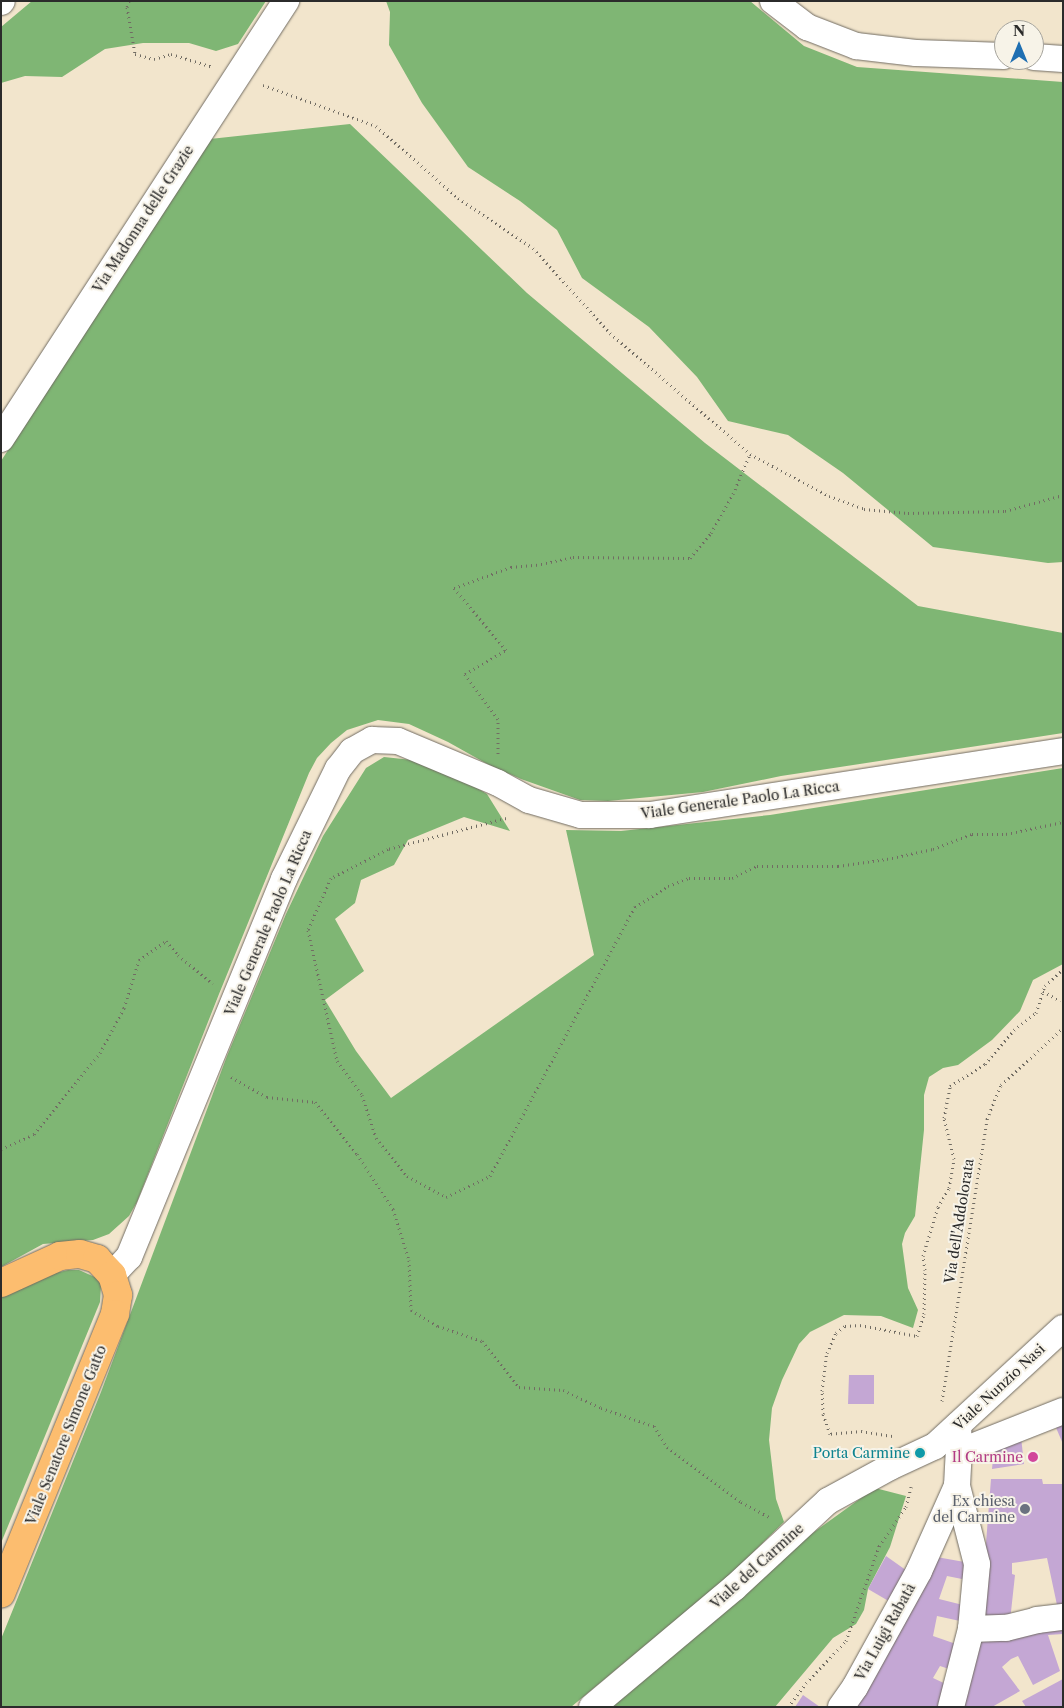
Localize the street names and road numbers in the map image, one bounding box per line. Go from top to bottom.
street label: Via Madonna delle Grazie [89,142,197,296]
street label: Viale Generale Paolo La Ricca [640,778,840,822]
street label: Viale Generale Paolo La Ricca [221,827,315,1019]
street label: Via dell'Addolorata [941,1157,977,1285]
street label: Viale Nunzio Nasi [950,1340,1048,1434]
street label: Viale Senatore Simone Gatto [22,1343,110,1527]
street label: Viale del Carmine [707,1520,807,1612]
street label: Via Luigi Rabatà [851,1580,919,1684]

